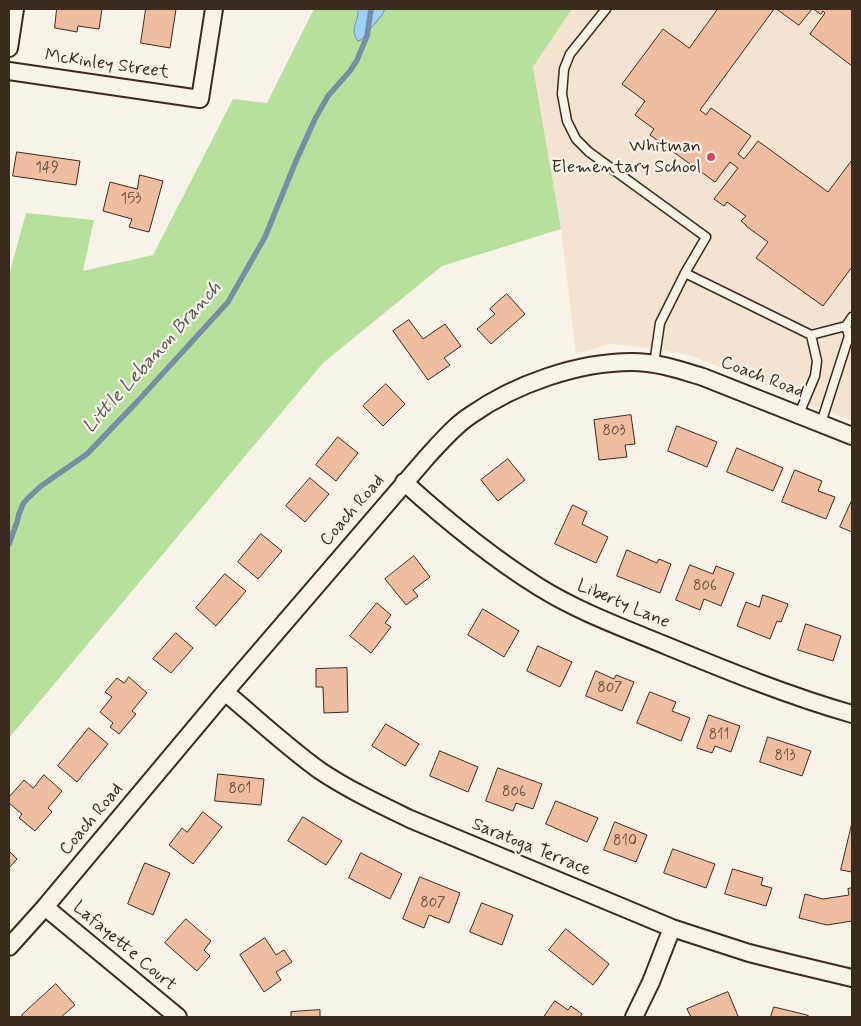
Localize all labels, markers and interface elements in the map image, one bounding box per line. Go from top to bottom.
street label: McKinley Street [43,46,171,84]
place label: Whitman Elementary School [551,136,701,178]
marker: Whitman Elementary School [705,151,717,163]
house number: 149 [35,160,59,178]
house number: 153 [121,191,141,209]
water label: Little Lebanon Branch [79,278,227,438]
street label: Coach Road [717,352,807,404]
house number: 803 [602,423,626,441]
street label: Coach Road [316,471,390,551]
street label: Liberty Lane [573,576,673,634]
house number: 806 [693,578,717,596]
house number: 807 [597,680,623,698]
house number: 811 [709,727,729,745]
house number: 813 [774,748,796,766]
street label: Coach Road [55,779,129,861]
house number: 801 [229,781,251,799]
house number: 806 [502,784,526,802]
street label: Saratoga Terrace [468,814,594,882]
house number: 810 [613,833,637,851]
house number: 807 [420,895,446,913]
street label: Lafayette Court [68,897,180,997]

